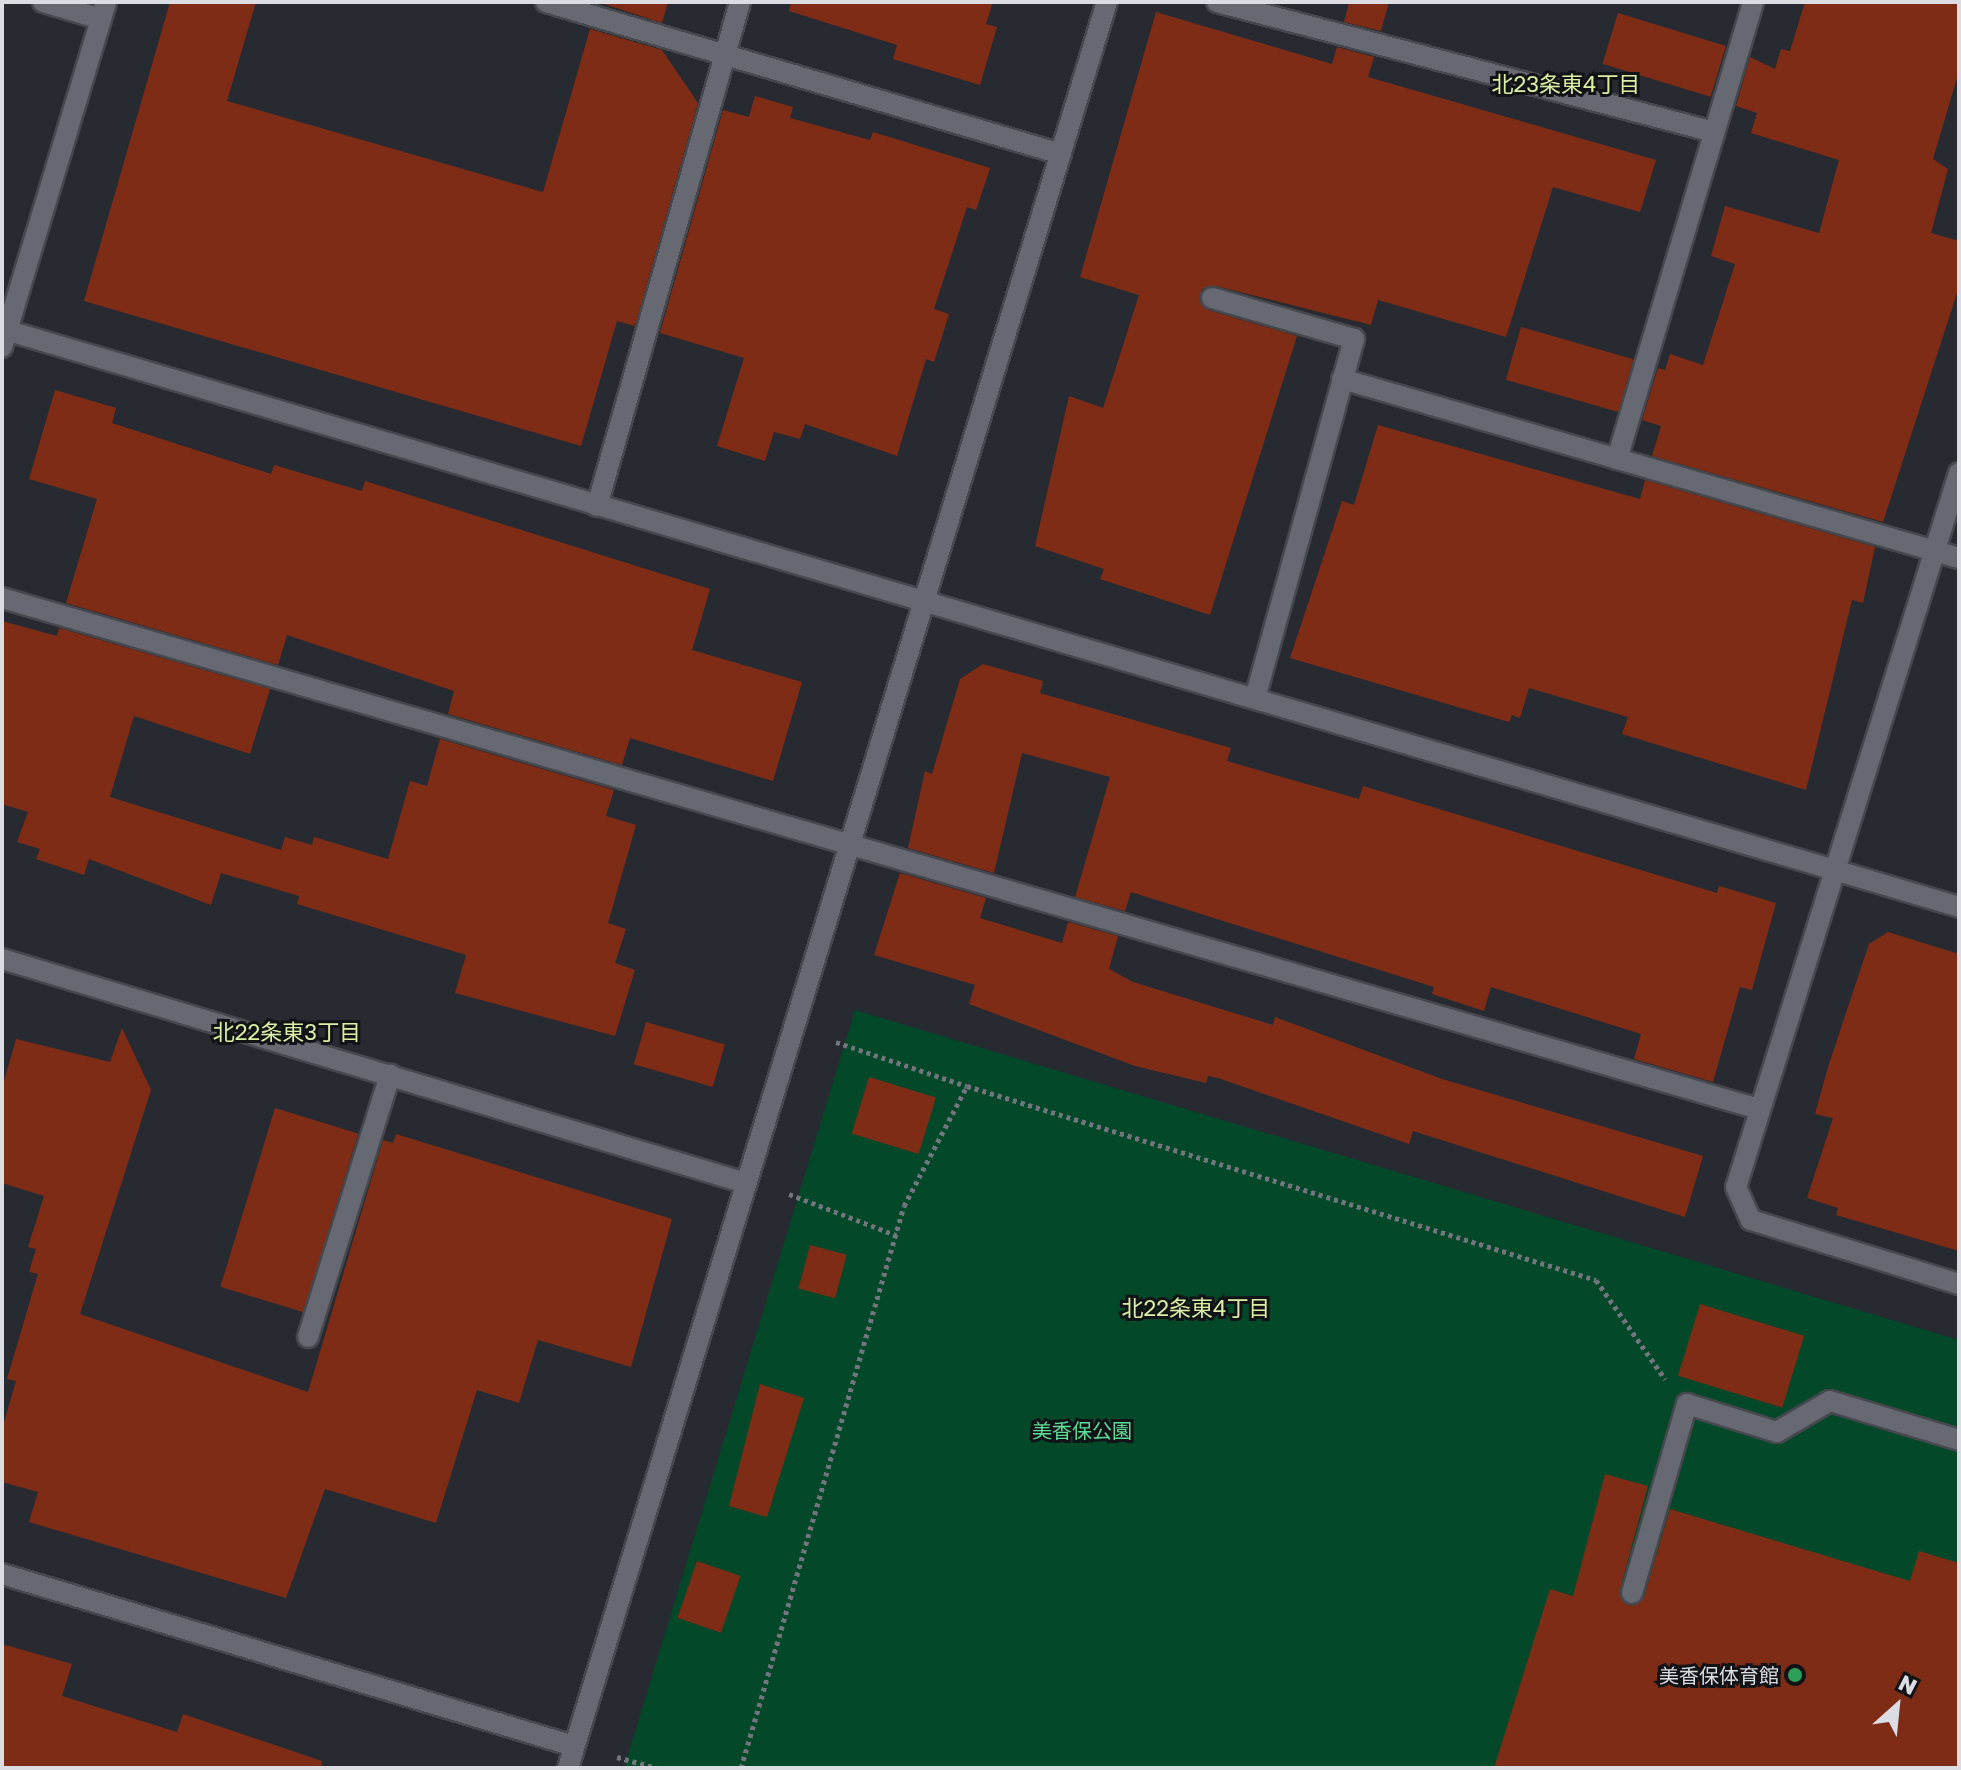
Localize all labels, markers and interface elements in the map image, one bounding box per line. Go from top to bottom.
district label: 北23条東4丁目 [1491,71,1641,97]
district label: 北22条東3丁目 [213,1019,361,1045]
district label: 北22条東4丁目 [1122,1295,1270,1321]
park label: 美香保公園 [1032,1418,1132,1442]
place label: 美香保体育館 [1659,1663,1779,1687]
marker: 美香保体育館 [1786,1666,1804,1684]
north arrow [1857,1666,1937,1746]
text: N [1895,1668,1922,1700]

